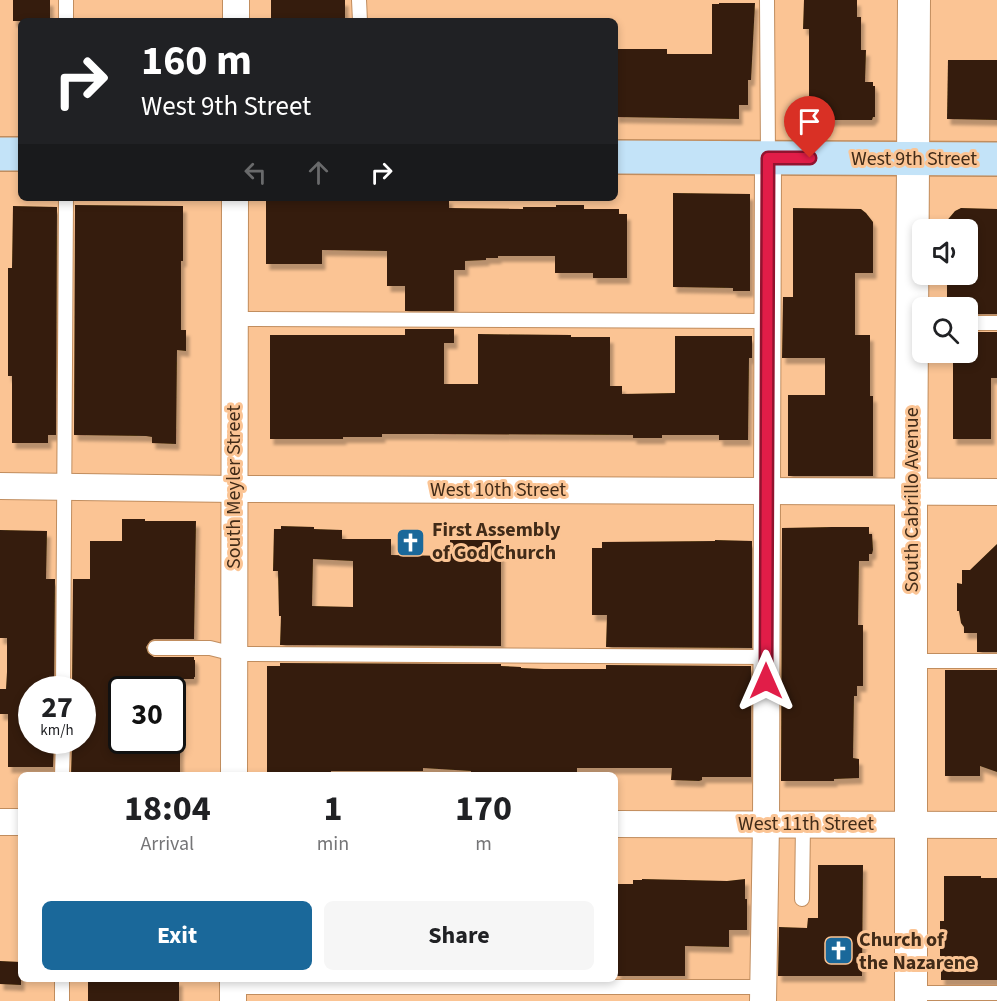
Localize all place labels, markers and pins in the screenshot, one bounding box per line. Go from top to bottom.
pin [784,96,835,158]
place label: First Assembly of God Church [432,516,561,567]
church icon: First Assembly of God Church [395,526,427,558]
place label: Church of the Nazarene [859,926,976,977]
church icon: Church of the Nazarene [822,935,854,967]

